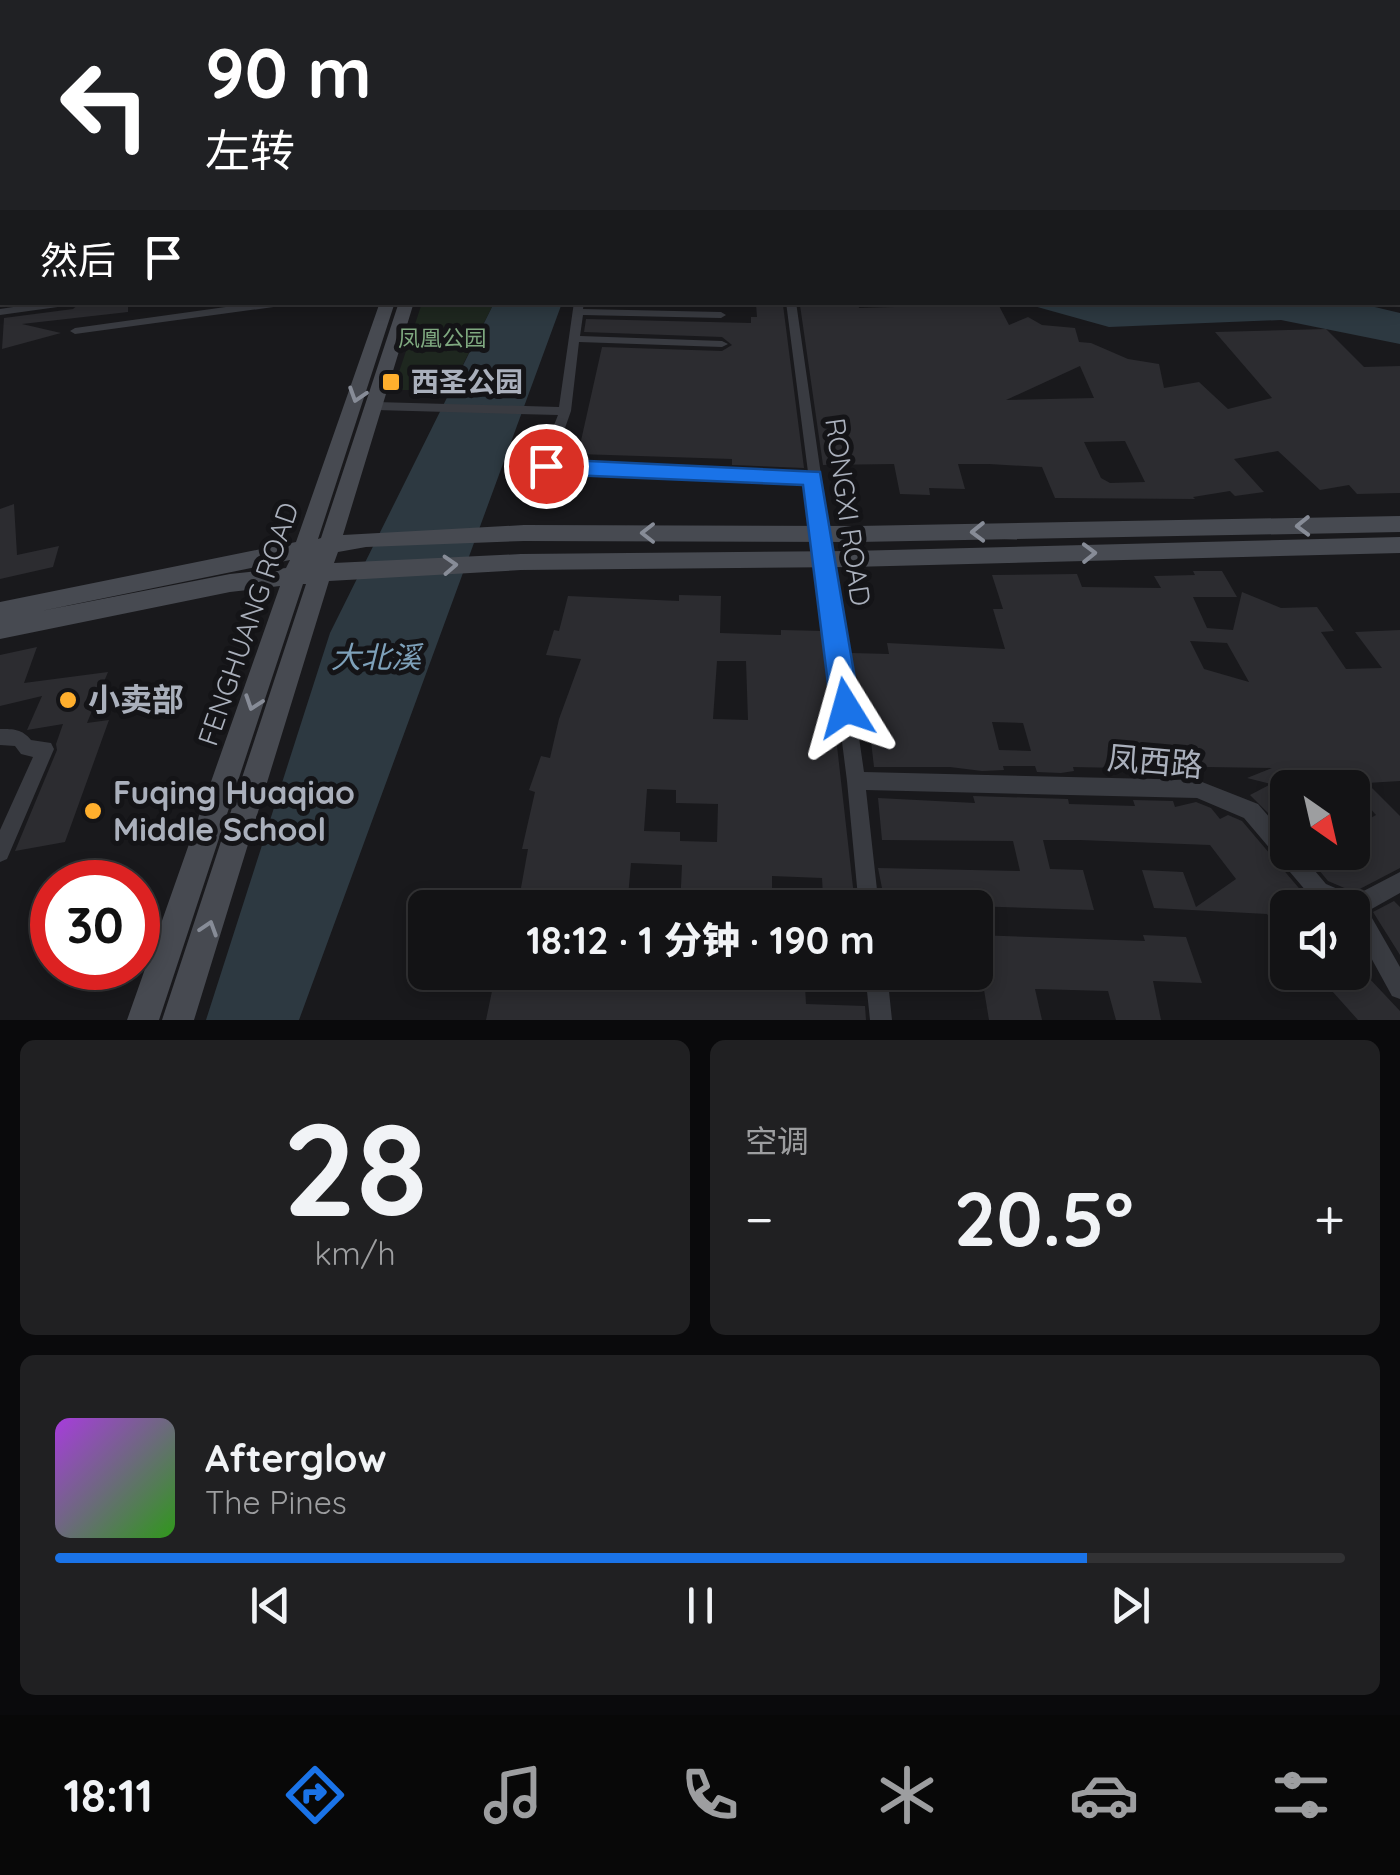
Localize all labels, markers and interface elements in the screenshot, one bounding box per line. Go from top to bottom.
text: 90 m [205,28,372,116]
icon: left [40,40,170,170]
text: 左转 [205,122,295,178]
icon: arrive [136,230,191,285]
text: 然后 [40,236,116,284]
park label: 凤凰公园 [398,324,486,352]
place label: 西圣公园 [411,364,523,399]
marker: 西圣公园 [380,371,402,393]
one-way arrow [349,386,369,403]
street label: RONGXI ROAD [818,416,879,608]
pin [504,424,589,509]
icon: arrive [519,439,574,494]
street label: FENGHUANG ROAD [189,498,306,750]
one-way arrow [1294,516,1310,537]
one-way arrow [640,522,656,544]
one-way arrow [969,522,985,543]
one-way arrow [1081,543,1097,564]
one-way arrow [442,555,458,576]
water label: 大北溪 [331,638,424,676]
position arrow [794,656,898,760]
place label: 小卖部 [88,679,184,719]
marker: 小卖部 [57,689,79,711]
one-way arrow [244,693,264,710]
street label: 凤西路 [1106,737,1205,785]
north arrow [1270,770,1370,870]
map controls [1270,770,1370,990]
place label: Fuqing Huaqiao Middle School [113,772,355,849]
marker: Fuqing Huaqiao Middle School [82,800,104,822]
speed limit sign: 30 [30,860,160,990]
button: sound [1270,890,1370,990]
text: 18:12 · 1 分钟 · 190 m [526,916,875,964]
one-way arrow [198,920,218,937]
text: 28 [282,1086,428,1249]
text: 空调 [745,1121,809,1161]
text: 20.5° [954,1171,1134,1265]
text: − [745,1184,774,1253]
text: + [1314,1184,1345,1253]
text: km/h [314,1233,396,1273]
text: Afterglow [205,1434,387,1482]
text: The Pines [205,1482,347,1522]
icon: previous [243,1578,298,1633]
icon: pause [673,1578,728,1633]
icon: next [1103,1578,1158,1633]
icon: directions [280,1760,350,1830]
icon: music [478,1760,548,1830]
icon: phone [675,1760,745,1830]
icon: climate [872,1760,942,1830]
icon: car [1069,1760,1139,1830]
icon: filters [1266,1760,1336,1830]
text: 18:11 [64,1767,153,1823]

